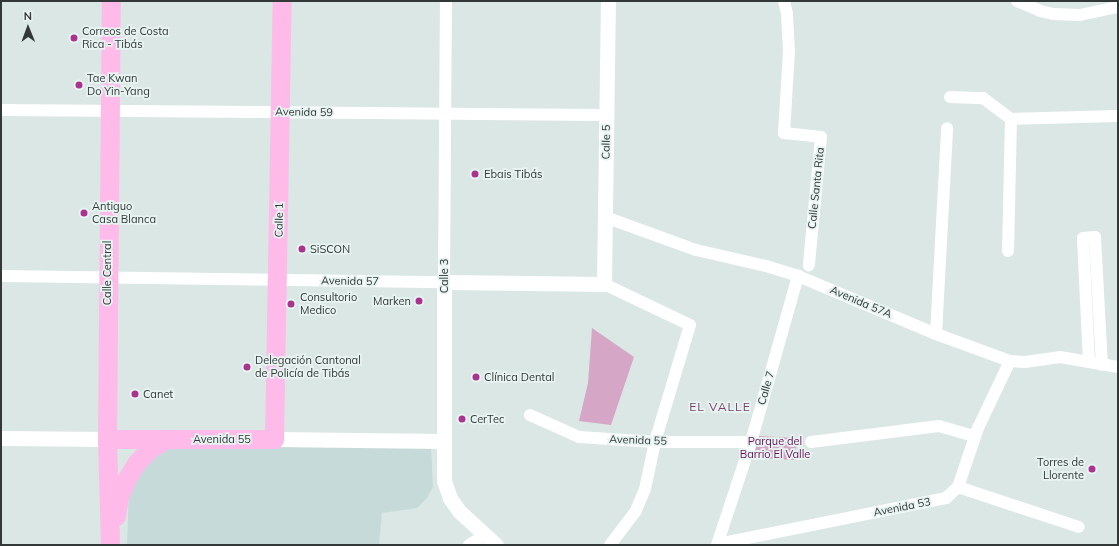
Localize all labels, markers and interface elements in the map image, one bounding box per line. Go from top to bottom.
north arrow [8,8,48,48]
text: N [24,9,32,23]
place label: Correos de Costa Rica - Tibás [82,25,169,51]
marker: Correos de Costa Rica - Tibás [69,33,79,43]
place label: Tae Kwan Do Yin-Yang [87,72,150,98]
marker: Tae Kwan Do Yin-Yang [74,80,84,90]
street label: Avenida 59 [275,105,333,119]
street label: Calle 5 [599,125,613,159]
street label: Calle Santa Rita [805,147,827,229]
place label: Ebais Tibás [484,167,543,181]
marker: Ebais Tibás [469,168,481,180]
place label: Antiguo Casa Blanca [92,200,156,226]
street label: Calle 1 [272,203,286,237]
marker: Antiguo Casa Blanca [79,208,89,218]
street label: Calle Central [100,241,114,305]
place label: SiSCON [310,242,350,256]
marker: SiSCON [297,244,307,254]
street label: Calle 3 [437,259,451,293]
street label: Avenida 57 [321,274,379,288]
street label: Avenida 57A [828,283,894,321]
place label: Consultorio Medico [300,291,357,317]
place label: Marken [373,294,411,308]
marker: Marken [414,296,424,306]
marker: Consultorio Medico [285,298,297,310]
place label: Delegación Cantonal de Policía de Tibás [255,354,361,380]
marker: Delegación Cantonal de Policía de Tibás [242,362,252,372]
place label: Clínica Dental [484,370,554,384]
street label: Calle 7 [755,370,777,406]
marker: Clínica Dental [471,372,481,382]
place label: Canet [143,387,173,401]
marker: Canet [130,389,140,399]
district label: EL VALLE [689,400,751,414]
place label: CerTec [470,412,504,426]
marker: CerTec [457,414,467,424]
street label: Avenida 55 [193,432,251,446]
street label: Avenida 55 [609,432,667,448]
park label: Parque del Barrio El Valle [740,435,810,461]
place label: Torres de Llorente [1037,456,1084,482]
marker: Torres de Llorente [1087,464,1097,474]
street label: Avenida 53 [872,495,932,519]

